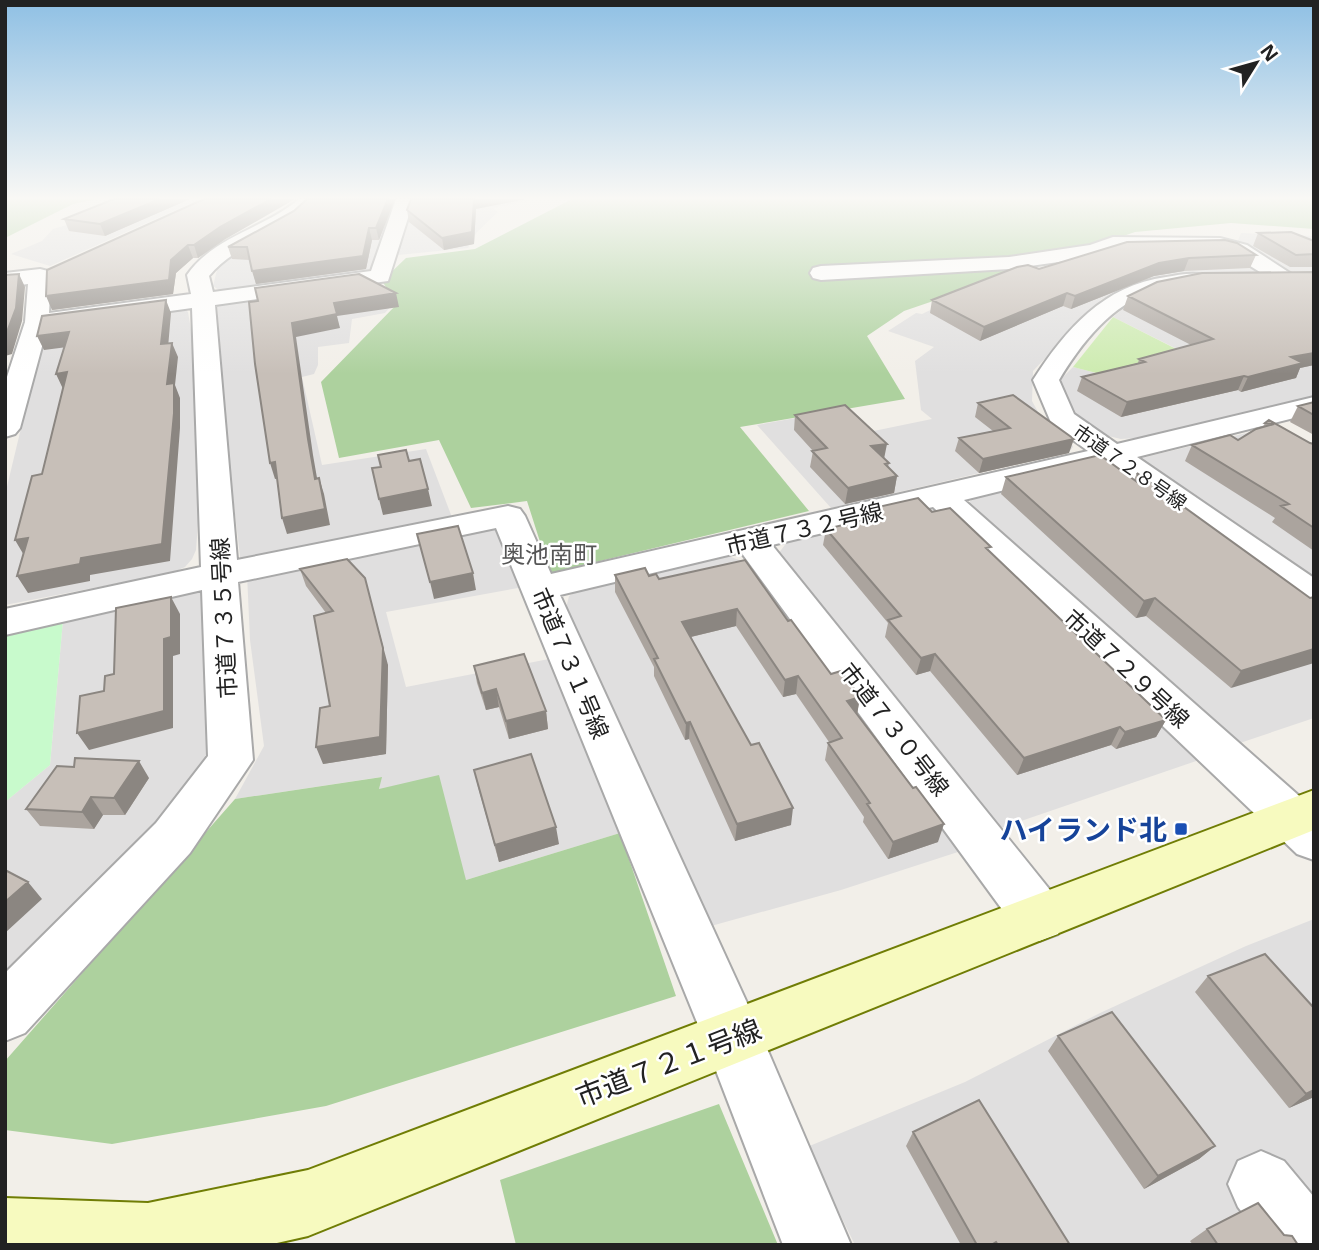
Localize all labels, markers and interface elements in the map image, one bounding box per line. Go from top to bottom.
north arrow [1221,28,1291,98]
text: N [1255,39,1285,67]
street label: 市道７２８号線 [1068,418,1192,516]
street label: 市道７３２号線 [722,494,886,562]
street label: 市道７３５号線 [203,537,243,699]
district label: 奥池南町 [501,537,597,570]
street label: 市道７３１号線 [525,583,617,743]
street label: 市道７２９号線 [1057,601,1197,735]
street label: 市道７３０号線 [833,656,957,802]
place label: ハイランド北 [1000,810,1167,848]
marker: ハイランド北 [1173,821,1189,837]
street label: 市道７２１号線 [570,1009,766,1115]

